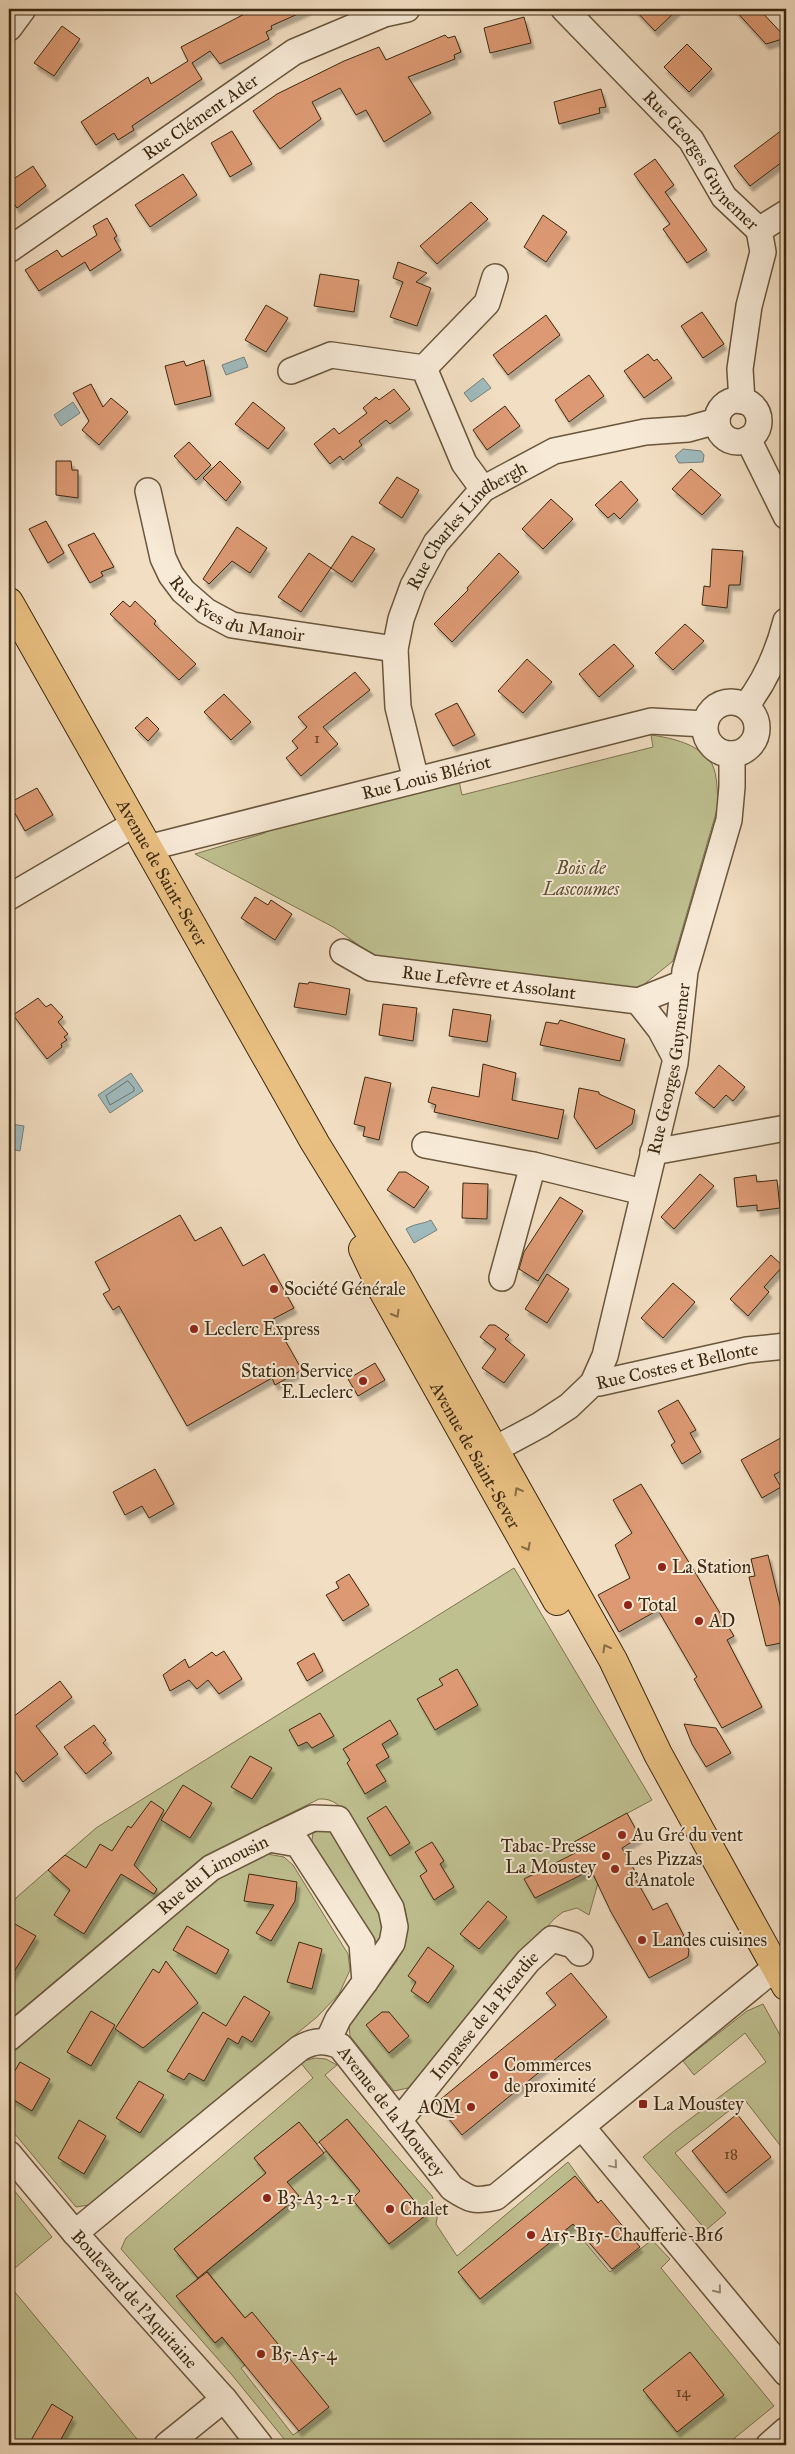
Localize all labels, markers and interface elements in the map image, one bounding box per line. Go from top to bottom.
street label: Rue Clément Ader [138,69,263,165]
street label: Rue Georges Guynemer [638,86,764,235]
street label: Rue Charles Lindbergh [402,456,531,594]
street label: Rue Yves du Manoir [165,572,306,647]
house number: 1 [314,729,320,747]
street label: Rue Louis Blériot [359,751,494,804]
street label: Avenue de Saint-Sever [111,794,212,950]
park label: Bois de Lascoumes [542,857,620,900]
street label: Rue Lefèvre et Assolant [401,961,578,1004]
street label: Rue Georges Guynemer [642,982,695,1157]
place label: Société Générale [284,1278,406,1300]
marker: Société Générale [268,1283,280,1295]
one-way arrow [389,1309,399,1318]
place label: Leclerc Express [204,1318,320,1340]
marker: Leclerc Express [188,1323,200,1335]
street label: Rue Costes et Bellonte [594,1338,759,1394]
place label: Station Service E.Leclerc [241,1360,353,1403]
marker: Station Service E.Leclerc [357,1375,369,1387]
street label: Avenue de Saint-Sever [425,1377,525,1533]
one-way arrow [514,1487,524,1496]
one-way arrow [521,1542,531,1551]
place label: La Station [672,1556,752,1578]
marker: La Station [656,1561,668,1573]
place label: Total [638,1594,677,1616]
marker: Total [622,1599,634,1611]
place label: AD [708,1610,735,1632]
marker: AD [693,1615,705,1627]
one-way arrow [602,1644,612,1653]
place label: Au Gré du vent [631,1824,744,1846]
marker: Au Gré du vent [616,1829,628,1841]
street label: Rue du Limousin [153,1830,272,1919]
place label: Tabac-Presse La Moustey [501,1835,597,1878]
place label: Les Pizzas d'Anatole [625,1848,702,1891]
marker: Tabac-Presse La Moustey [600,1850,612,1862]
marker: Les Pizzas d'Anatole [609,1863,621,1875]
place label: Landes cuisines [652,1929,767,1951]
marker: Landes cuisines [636,1934,648,1946]
street label: Impasse de la Picardie [426,1946,543,2084]
street label: Avenue de la Moustey [332,2041,450,2182]
place label: Commerces de proximité [504,2054,596,2097]
marker: Commerces de proximité [488,2069,500,2081]
place label: La Moustey [653,2093,744,2115]
place label: AQM [417,2096,461,2118]
marker: La Moustey [637,2098,649,2110]
marker: AQM [465,2101,477,2113]
house number: 18 [724,2145,738,2163]
one-way arrow [608,2159,617,2168]
place label: B3-A3-2-1 [277,2187,354,2209]
marker: B3-A3-2-1 [261,2192,273,2204]
place label: Chalet [400,2198,449,2220]
marker: Chalet [384,2203,396,2215]
place label: A15-B15-Chaufferie-B16 [540,2224,724,2246]
street label: Boulevard de l'Aquitaine [67,2225,202,2373]
marker: A15-B15-Chaufferie-B16 [525,2229,537,2241]
one-way arrow [712,2284,721,2293]
place label: B5-A5-4 [271,2343,338,2365]
marker: B5-A5-4 [255,2348,267,2360]
house number: 14 [676,2383,691,2401]

